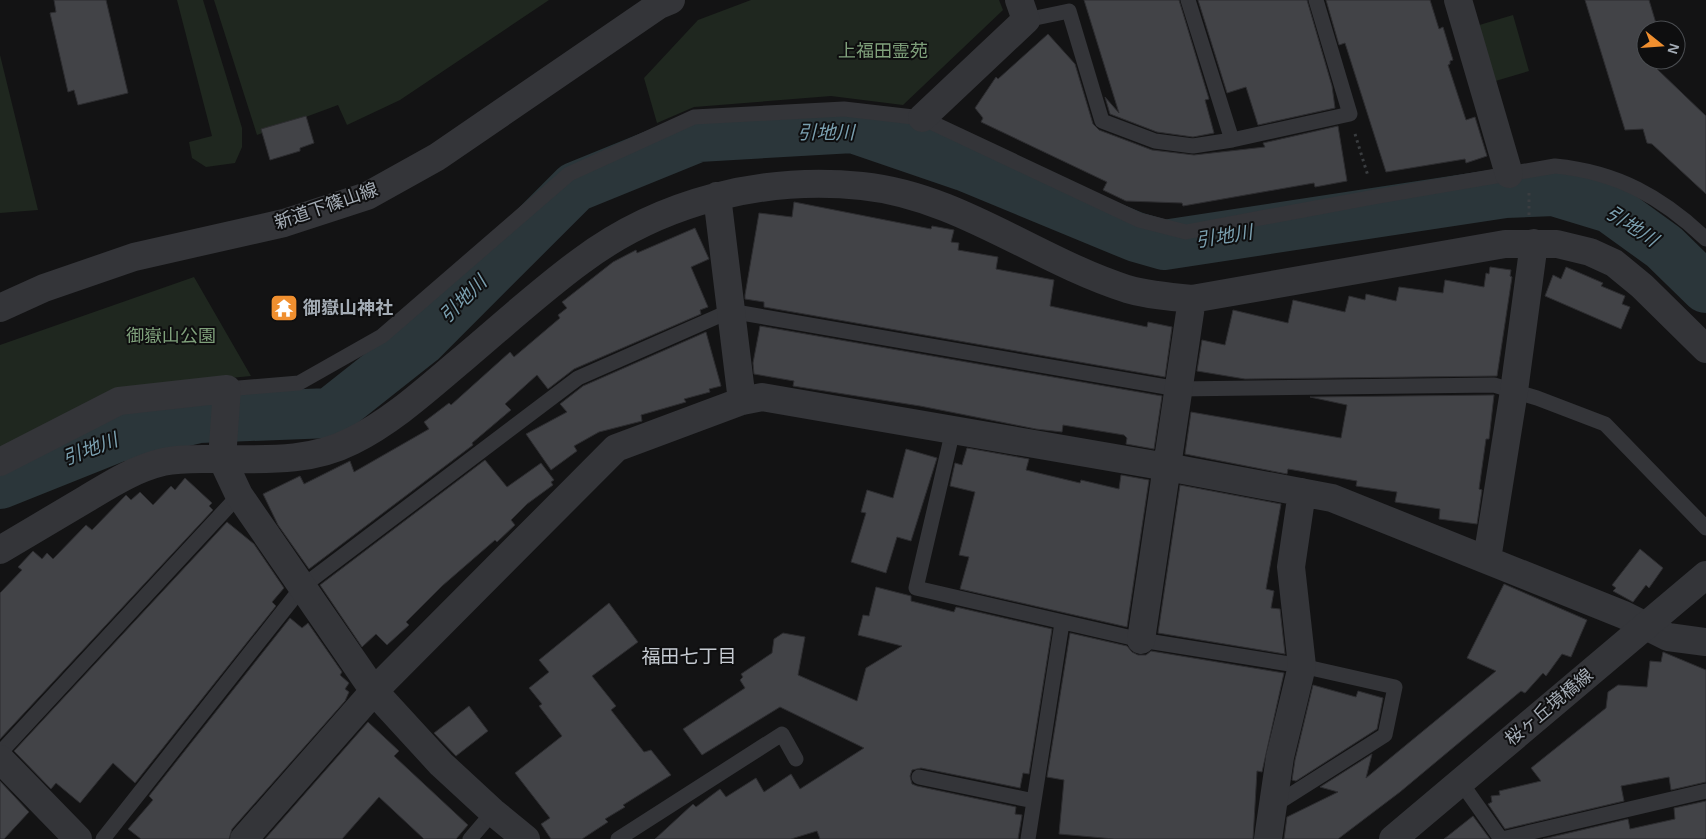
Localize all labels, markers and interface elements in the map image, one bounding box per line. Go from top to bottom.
north arrow [1636,20,1686,70]
park label: 上福田霊苑 [838,41,928,61]
text: N [1664,42,1683,56]
water label: 引地川 [797,122,856,143]
street label: 新道下篠山線 [272,179,380,233]
water label: 引地川 [1602,202,1663,251]
water label: 引地川 [1194,221,1256,251]
water label: 引地川 [435,270,492,327]
temple icon: 御嶽山神社 [269,293,299,323]
place label: 御嶽山神社 [302,298,393,318]
park label: 御嶽山公園 [126,326,216,346]
water label: 引地川 [60,428,122,469]
district label: 福田七丁目 [641,646,737,667]
street label: 桜ヶ丘境橋線 [1501,665,1597,749]

